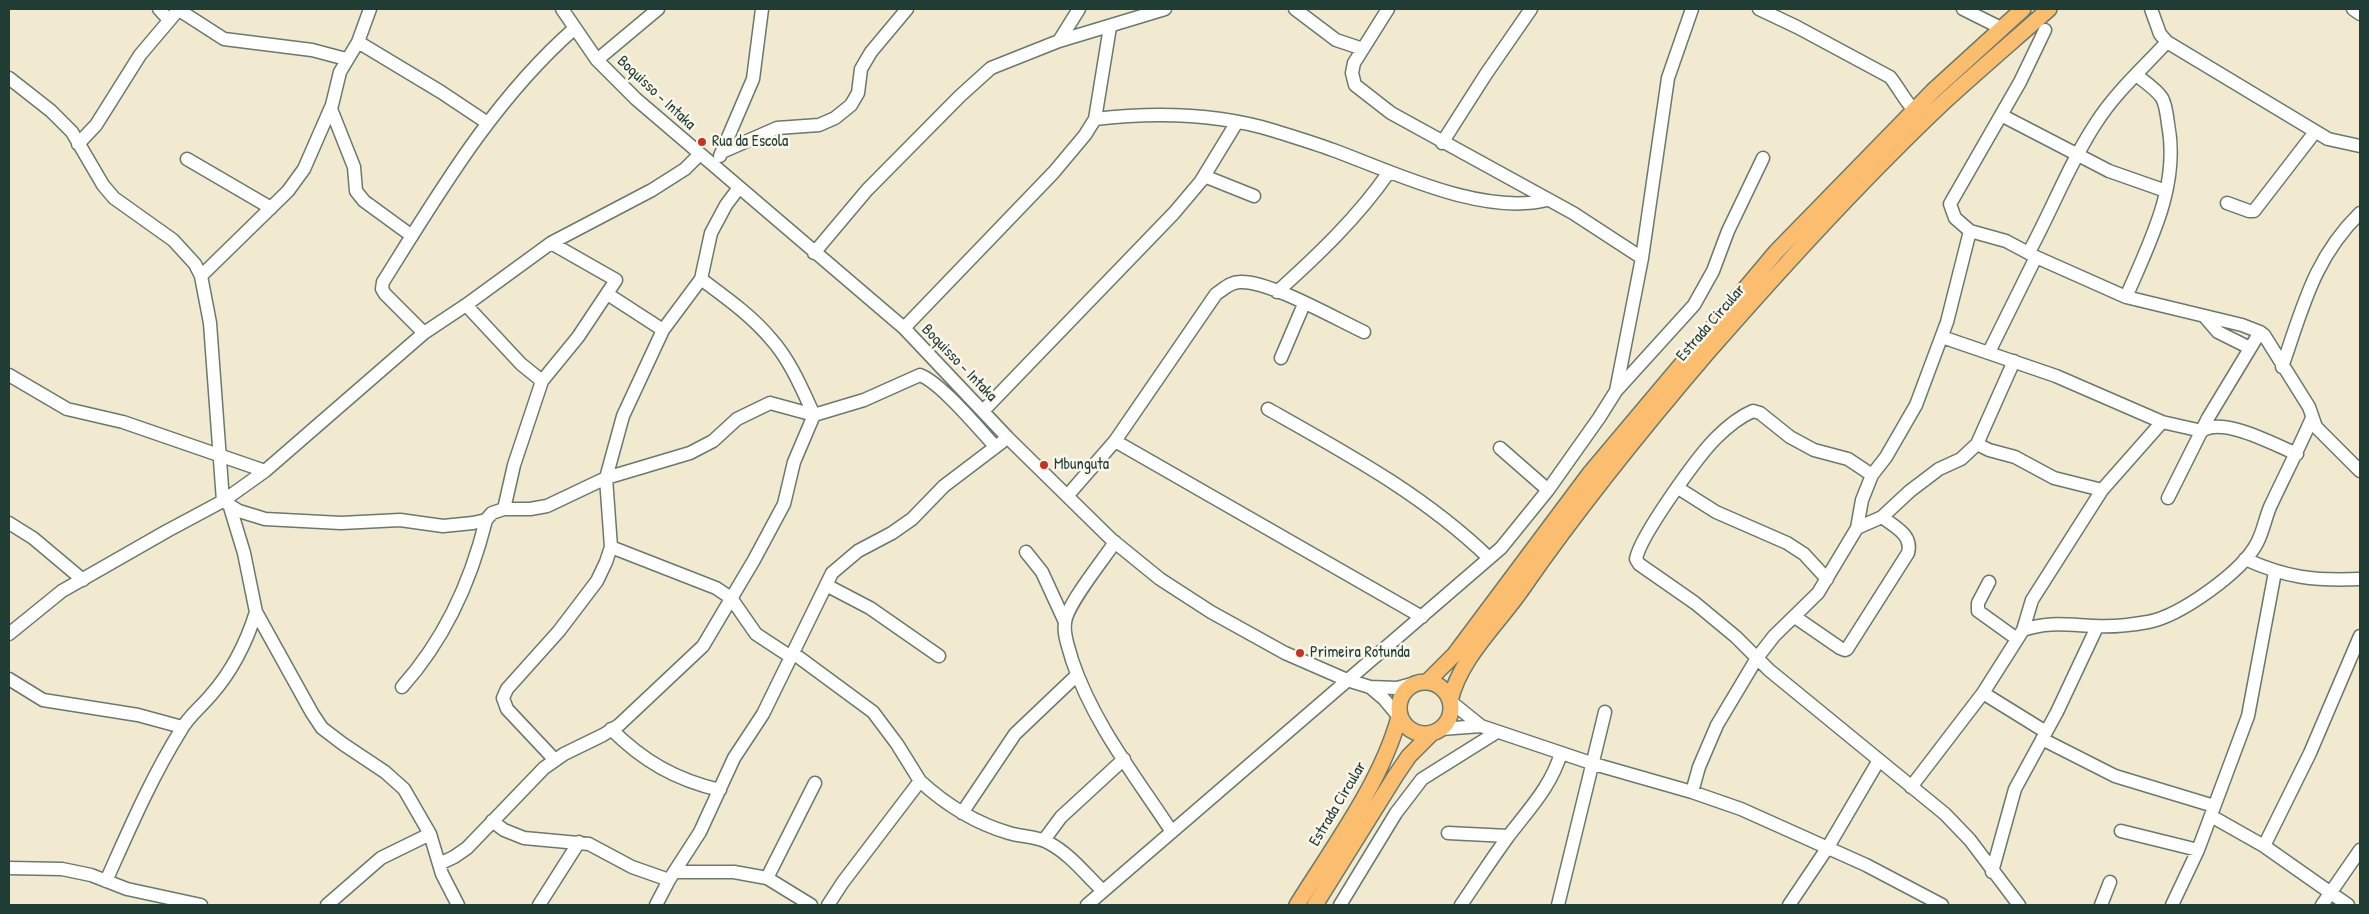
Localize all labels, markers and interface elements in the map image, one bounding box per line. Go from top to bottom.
street label: Boquisso - Intaka [613,52,699,134]
place label: Rua da Escola [712,132,788,152]
marker: Rua da Escola [696,136,708,148]
street label: Estrada Circular [1673,281,1749,365]
street label: Boquisso - Intaka [917,320,1001,406]
place label: Mbunguta [1054,455,1109,475]
marker: Mbunguta [1038,459,1050,471]
place label: Primeira Rotunda [1310,643,1410,663]
marker: Primeira Rotunda [1294,647,1306,659]
street label: Estrada Circular [1305,758,1371,850]

